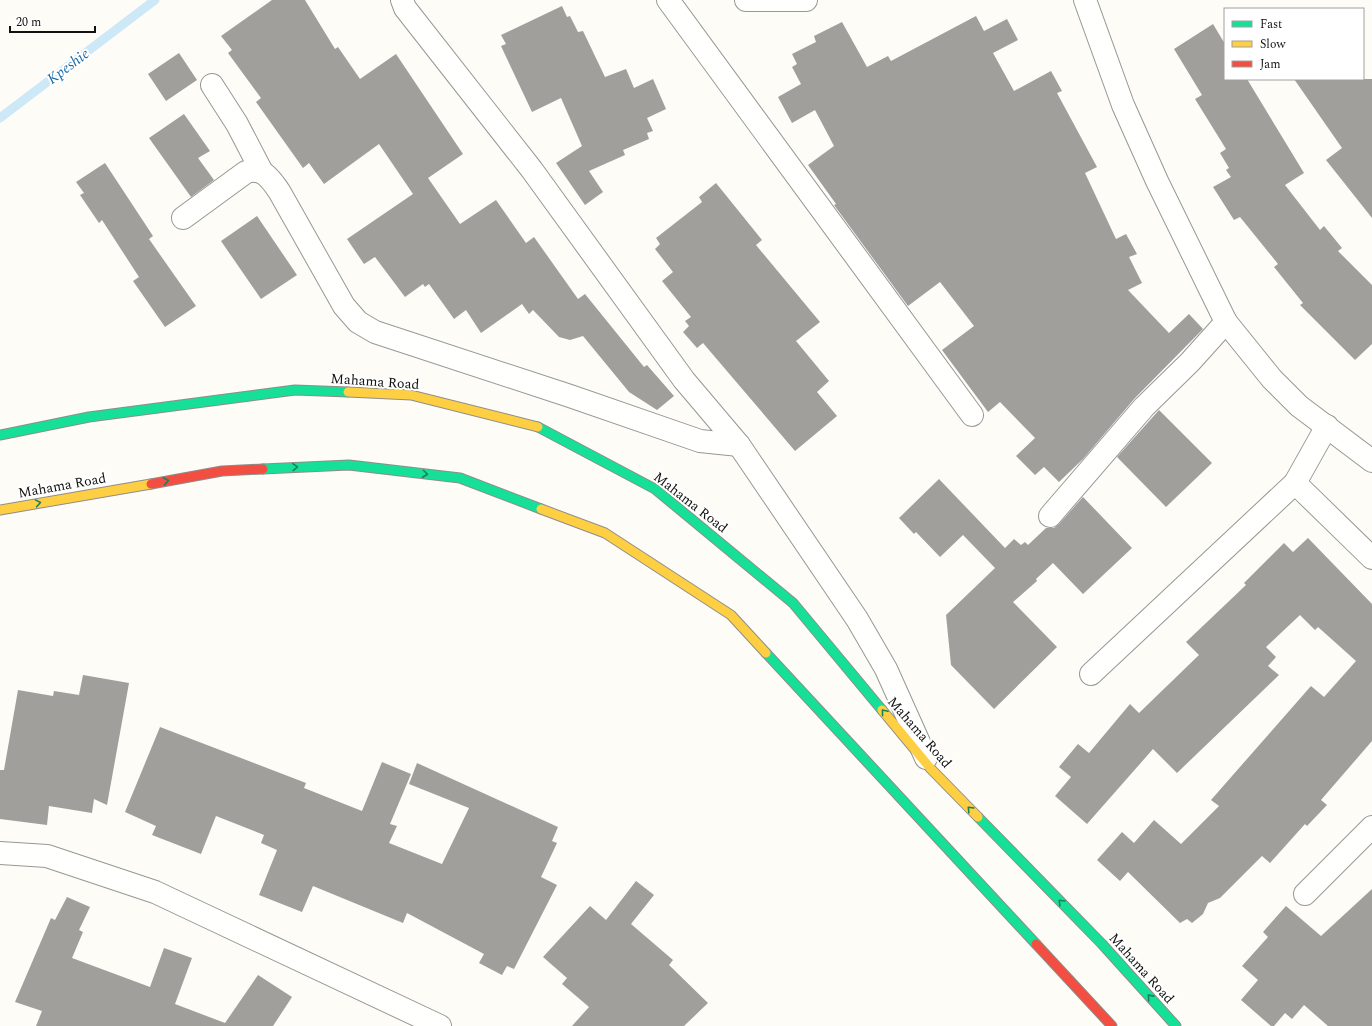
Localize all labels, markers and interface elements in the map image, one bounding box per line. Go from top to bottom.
scale bar [10,8,95,34]
legend [1224,8,1364,80]
text: 20 m [16,13,41,32]
text: Fast [1260,15,1282,34]
text: Slow [1260,35,1286,54]
water label: Kpeshie [42,43,95,90]
text: Jam [1260,55,1281,74]
street label: Mahama Road [330,368,420,395]
one-way arrow [292,463,298,472]
street label: Mahama Road [16,467,108,504]
street label: Mahama Road [649,467,732,538]
one-way arrow [422,469,428,478]
one-way arrow [163,477,170,485]
one-way arrow [35,499,42,508]
street label: Mahama Road [883,692,957,773]
one-way arrow [881,709,888,717]
one-way arrow [967,806,975,814]
one-way arrow [1058,899,1066,907]
street label: Mahama Road [1104,928,1179,1009]
one-way arrow [1147,994,1155,1002]

